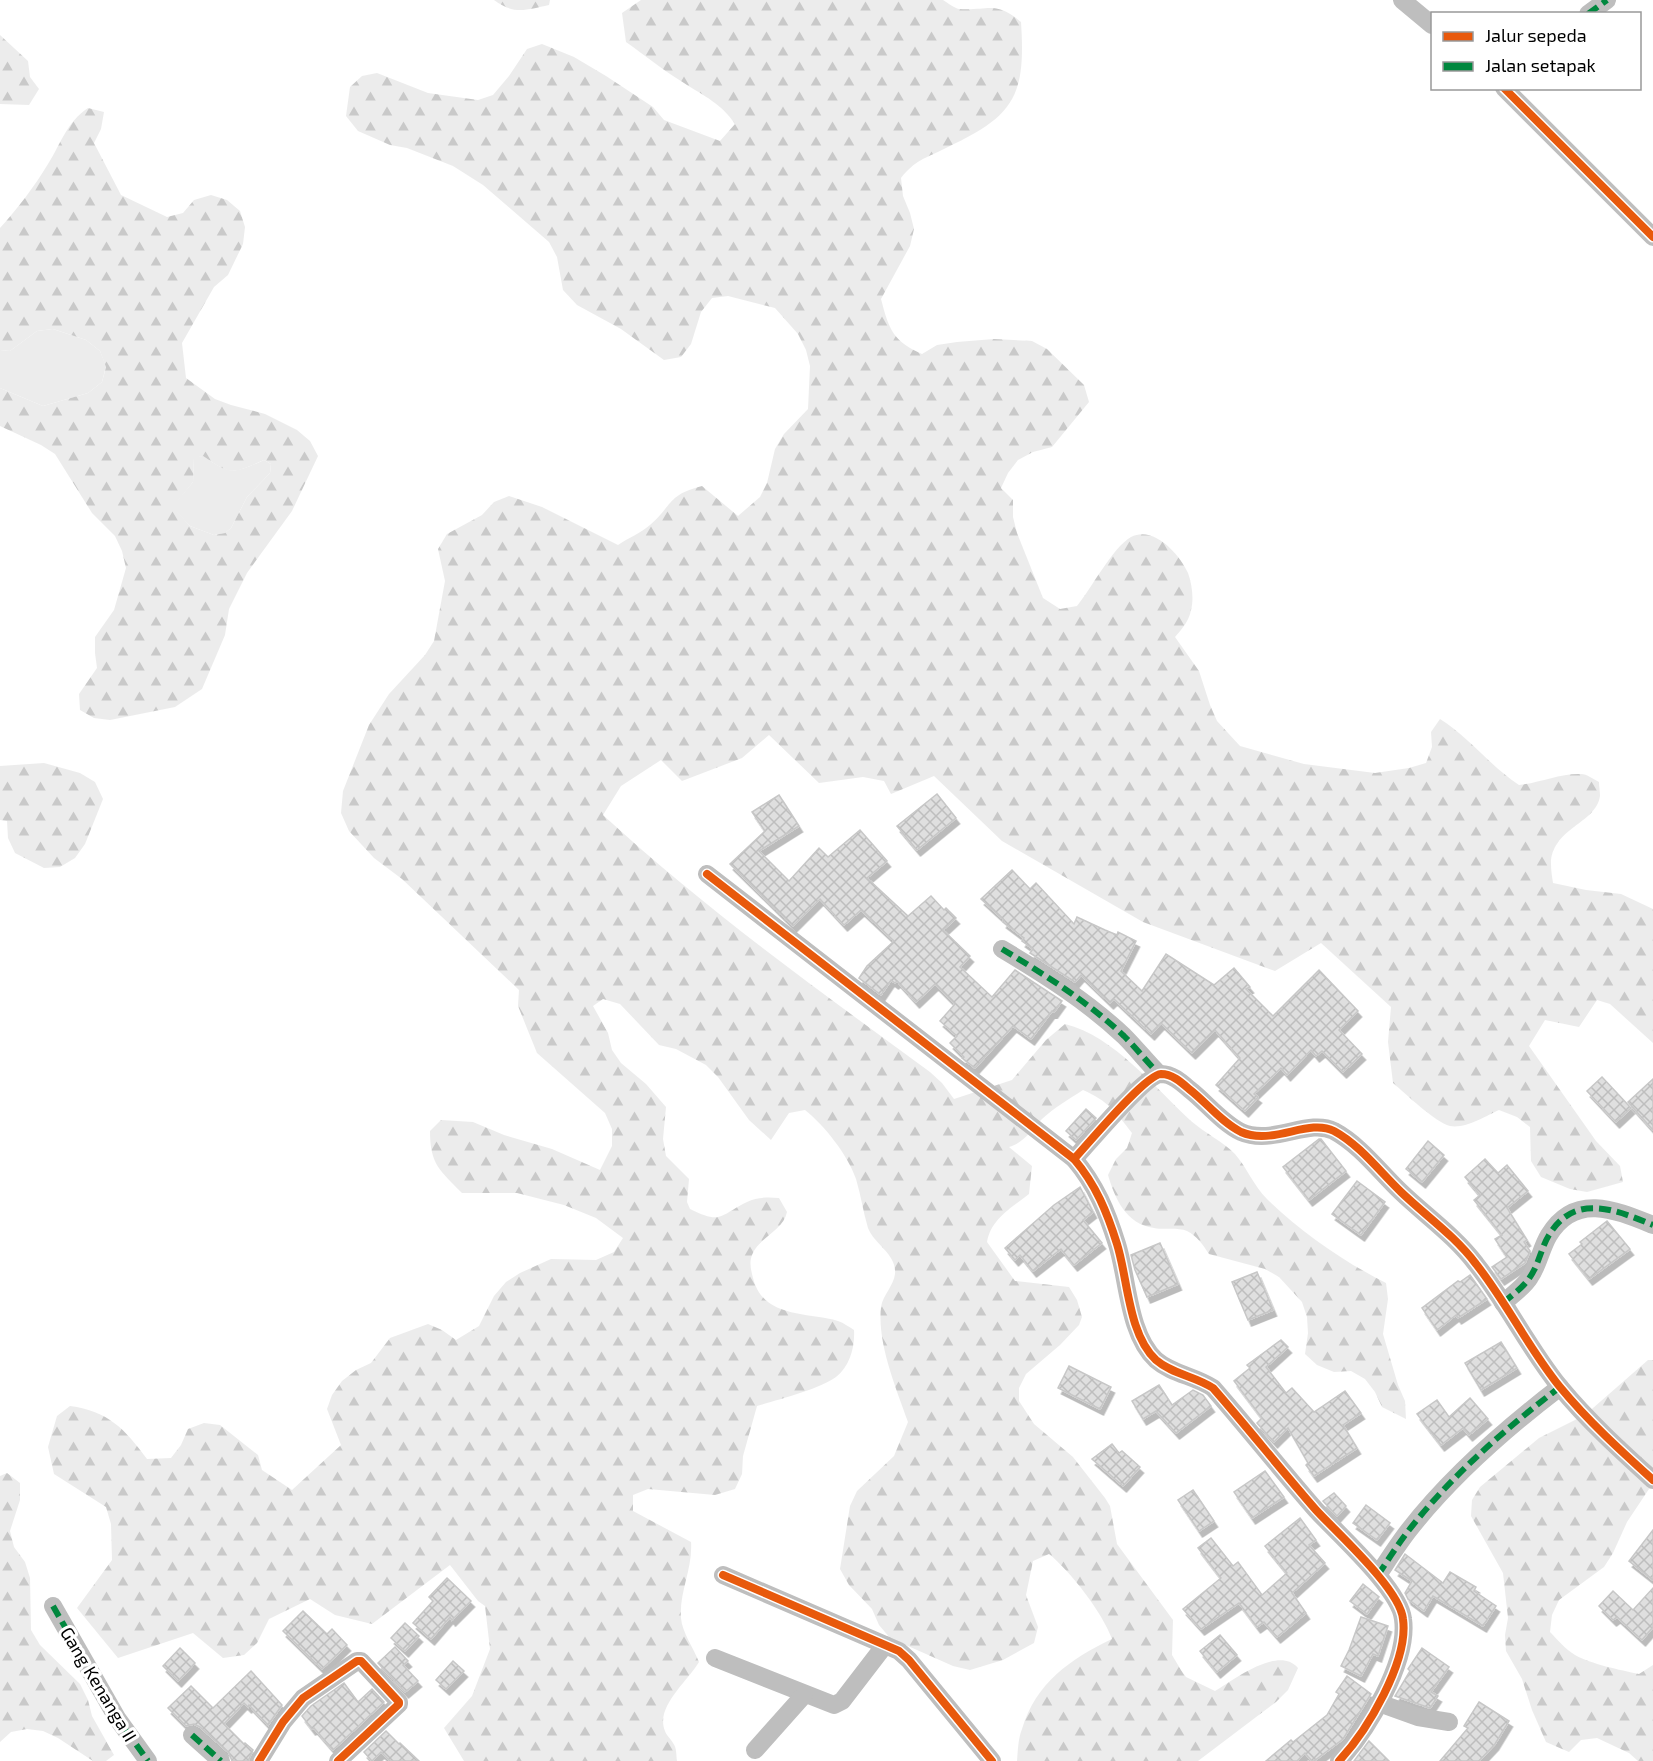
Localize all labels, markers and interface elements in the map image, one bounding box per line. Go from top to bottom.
legend [1431,12,1641,90]
text: Jalur sepeda [1485,24,1587,46]
text: Jalan setapak [1485,54,1596,76]
street label: Gang Kenanga II [56,1623,142,1745]

